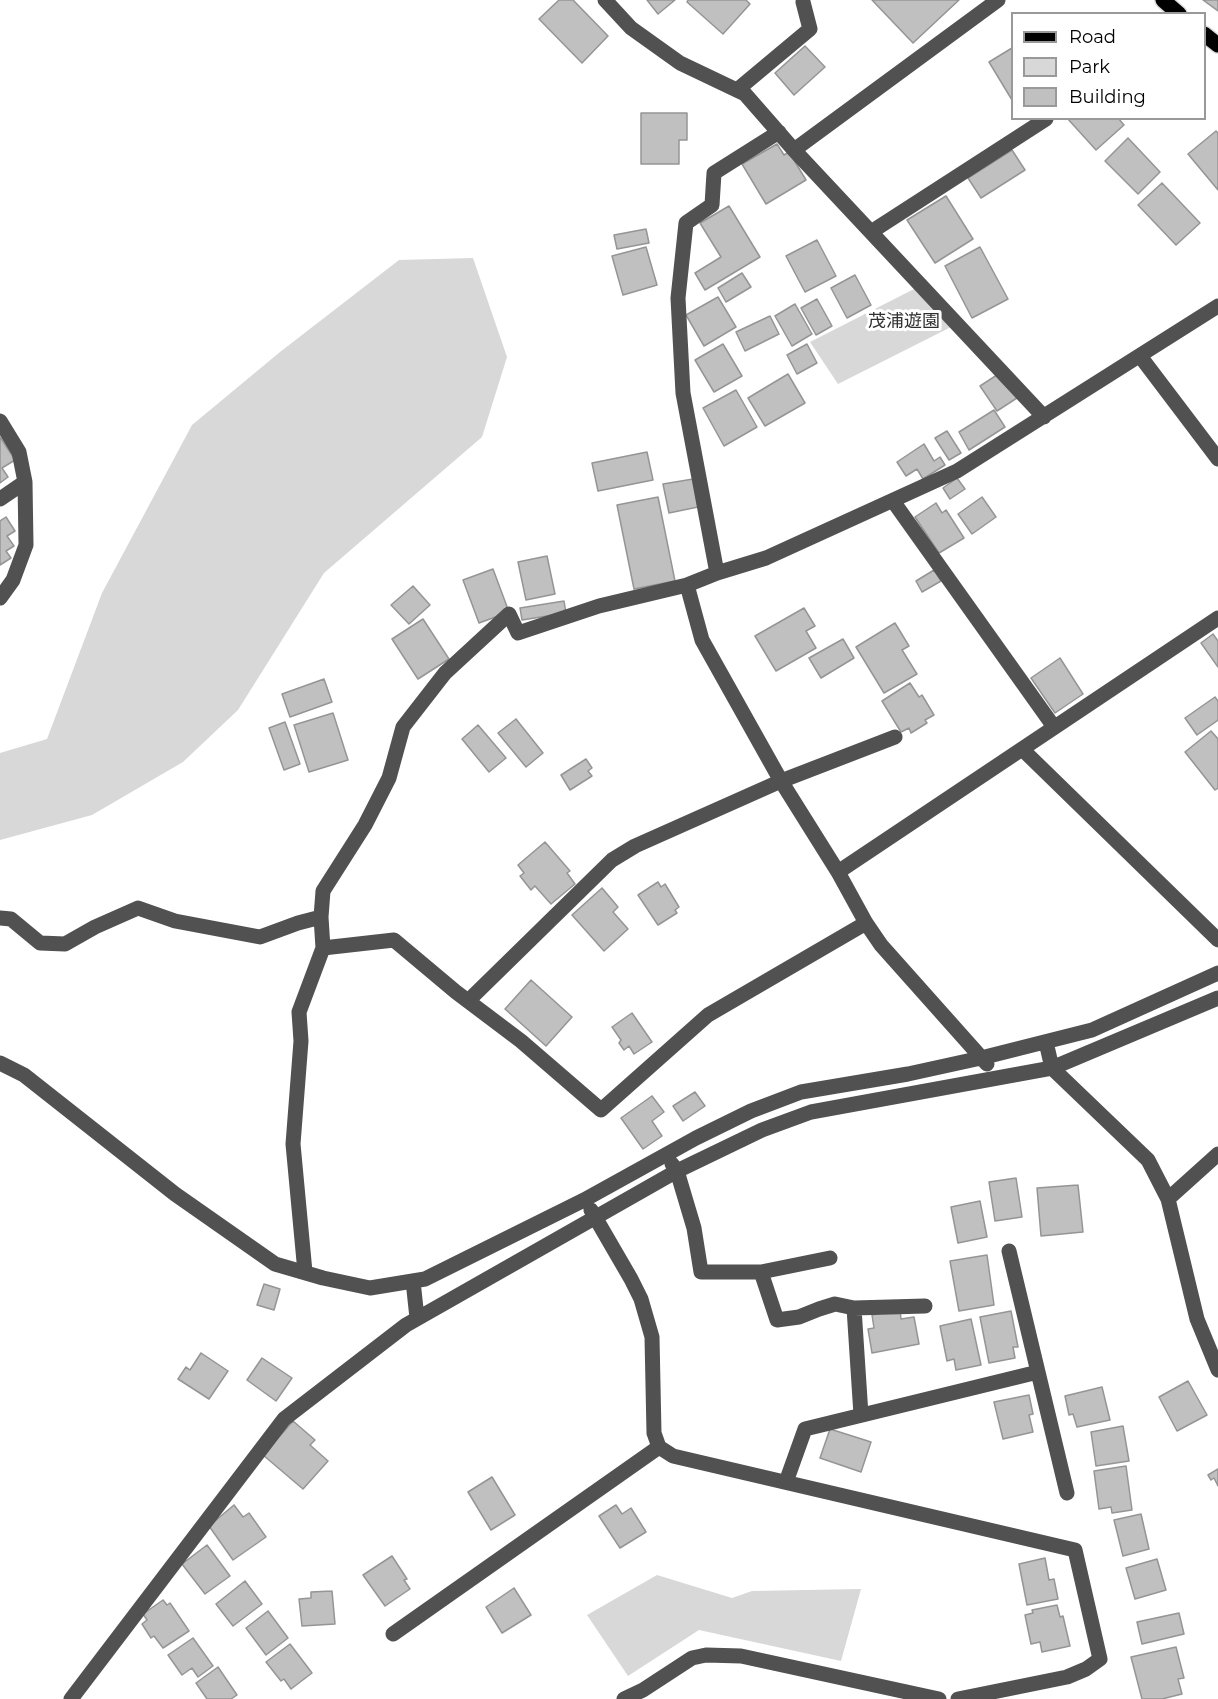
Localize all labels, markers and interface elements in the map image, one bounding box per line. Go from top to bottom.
legend [1011,12,1206,120]
text: Road [1069,26,1116,48]
text: Park [1069,56,1110,78]
text: Building [1069,86,1146,108]
park label: 茂浦遊園 [868,311,940,333]

